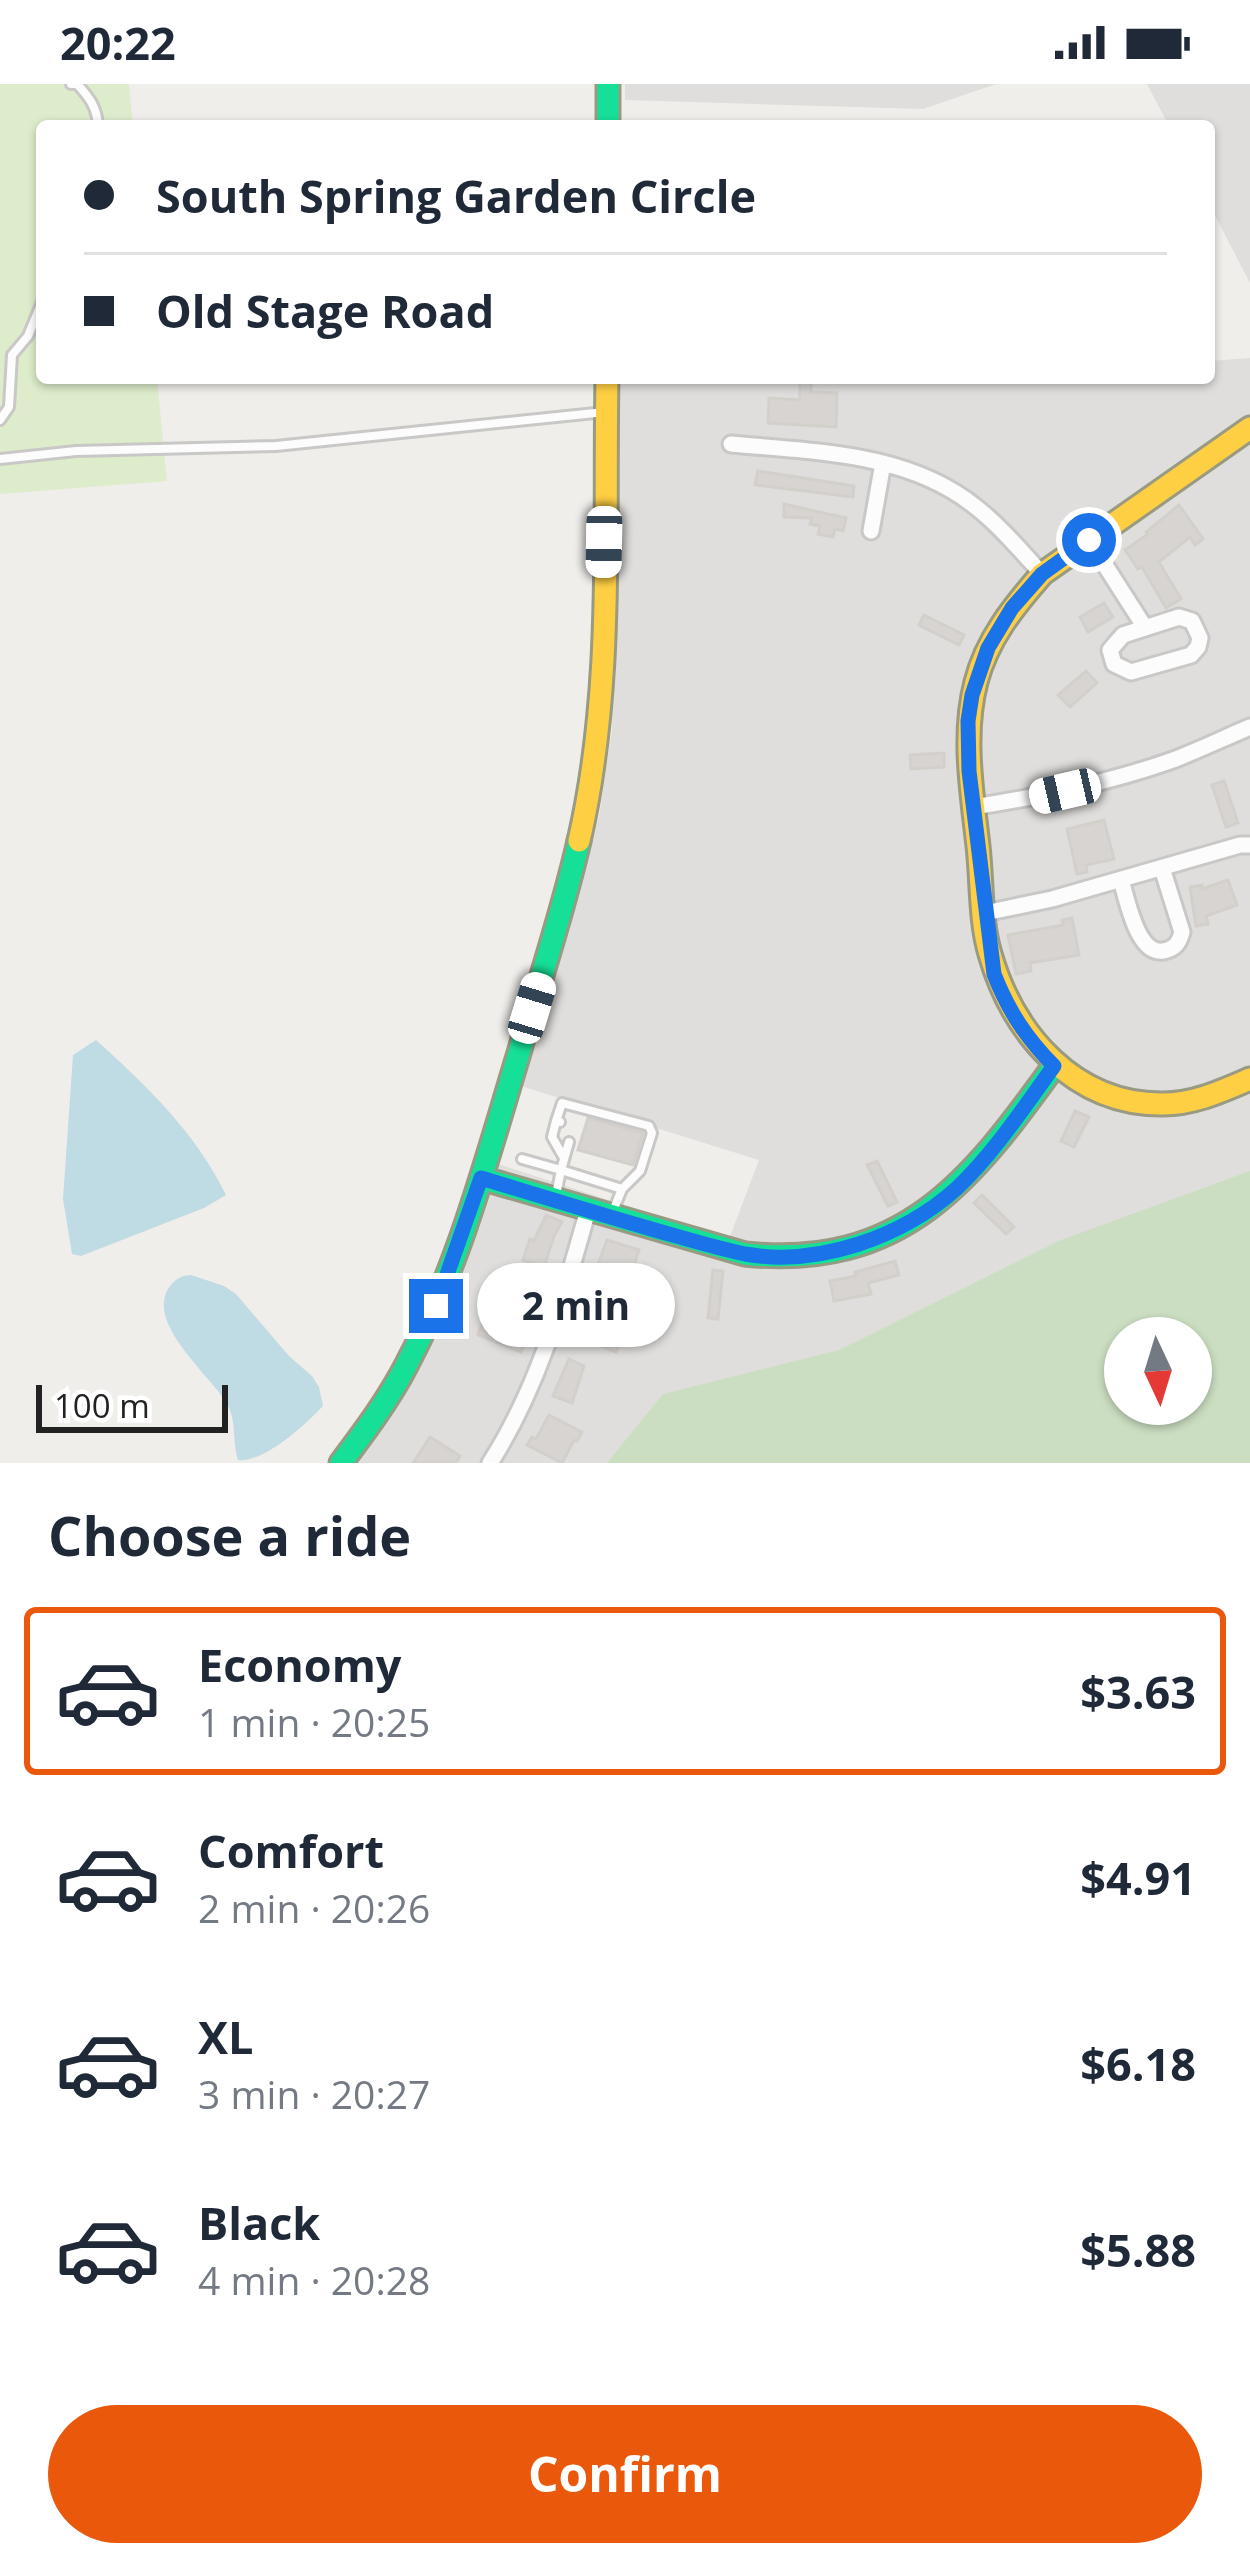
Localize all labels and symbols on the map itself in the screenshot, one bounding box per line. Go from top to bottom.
car [585,506,623,578]
route start [1062,513,1116,567]
car [1026,765,1104,817]
car [504,968,560,1048]
callout: 2 min [478,1264,676,1348]
route end [409,1279,463,1333]
north arrow [1104,1317,1212,1425]
scale bar [36,1379,228,1432]

